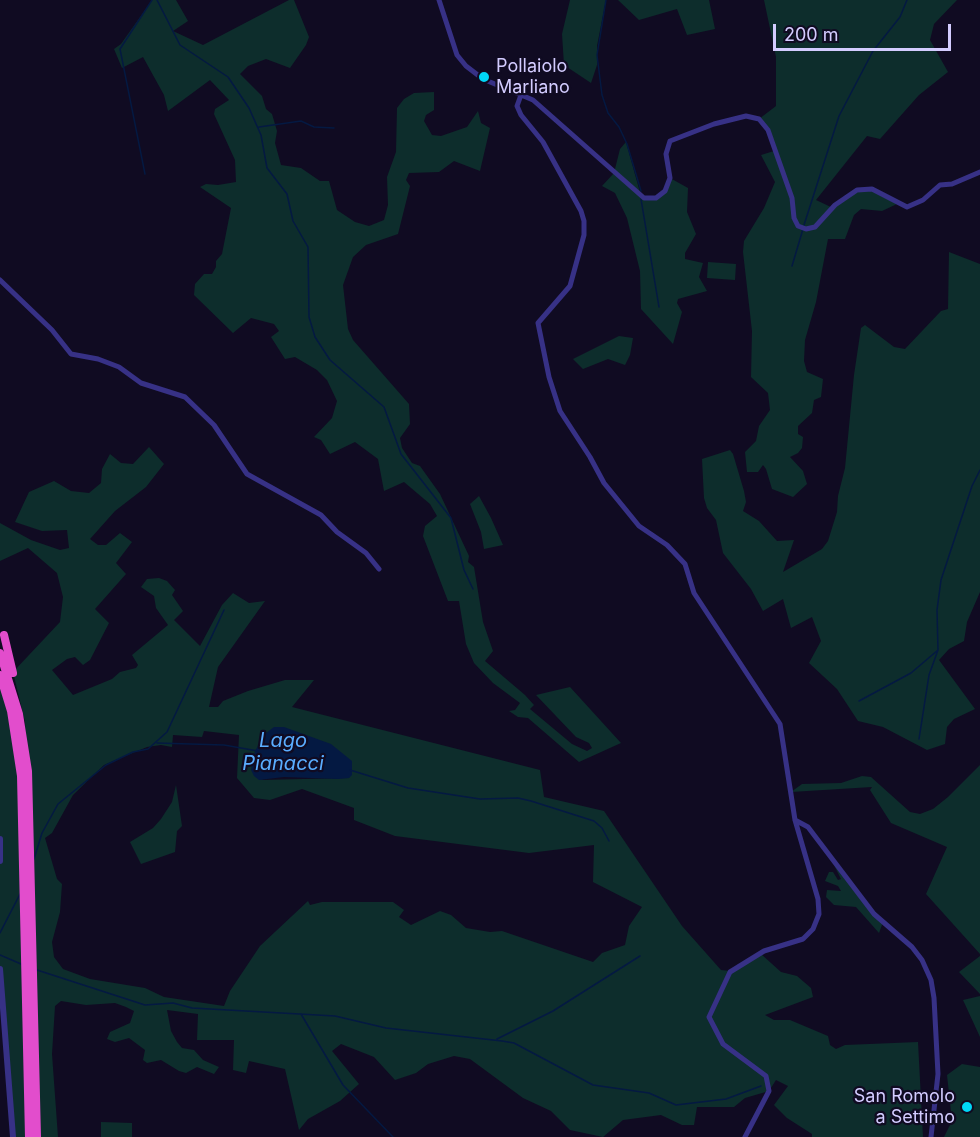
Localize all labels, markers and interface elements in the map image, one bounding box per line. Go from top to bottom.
scale bar [776,12,954,50]
text: 200 m [784,24,839,45]
place label: Pollaiolo Marliano [496,56,570,98]
marker: Pollaiolo Marliano [477,70,491,84]
water label: Lago Pianacci [242,729,324,776]
place label: San Romolo a Settimo [854,1086,955,1128]
marker: San Romolo a Settimo [960,1100,974,1114]

